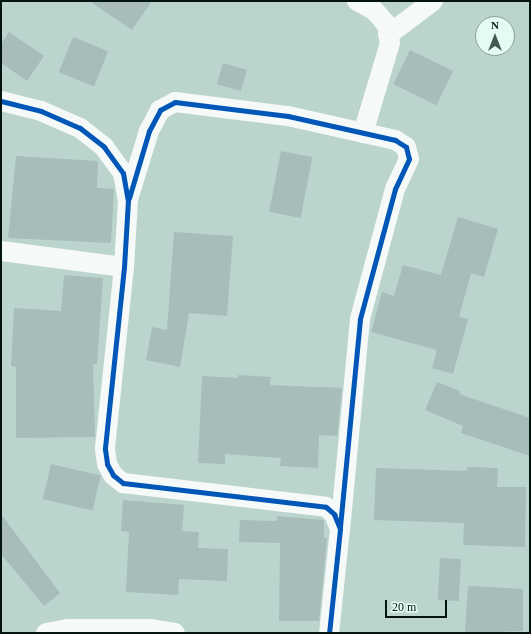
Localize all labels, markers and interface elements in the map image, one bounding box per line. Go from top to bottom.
north arrow [475,16,515,56]
text: N [491,19,499,31]
scale bar [387,592,449,618]
text: 20 m [392,600,416,614]

